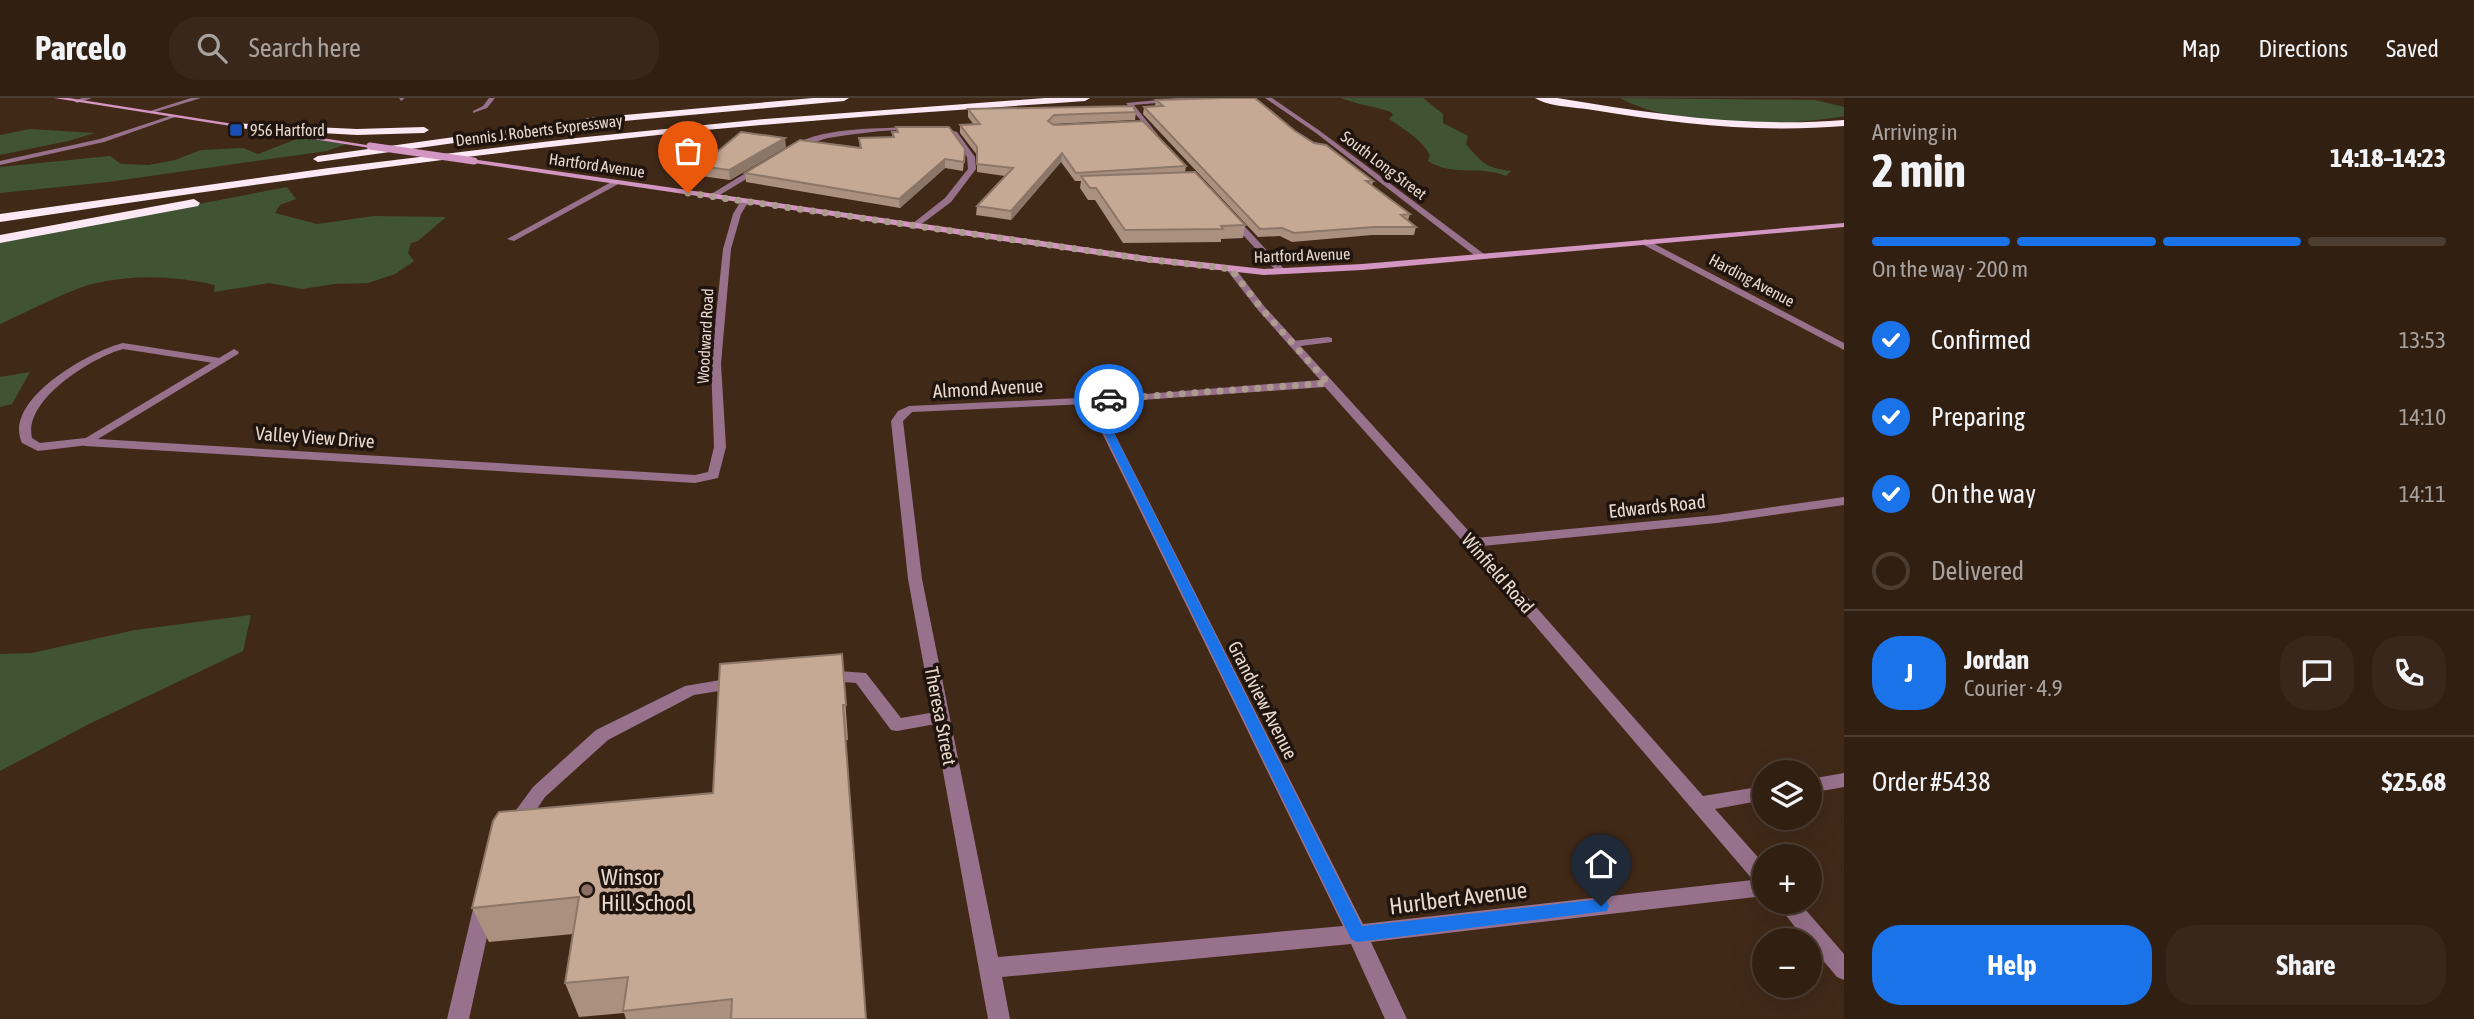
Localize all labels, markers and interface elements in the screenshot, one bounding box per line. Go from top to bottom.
search box [169,17,659,80]
text: Parcelo [35,29,127,67]
icon: search [193,29,231,67]
text: Search here [249,33,361,63]
text: Map [2182,35,2220,62]
text: Directions [2258,35,2348,62]
text: Saved [2386,35,2439,62]
street label: Dennis J. Roberts Expressway [454,111,624,150]
text: Arriving in [1872,119,1958,145]
place label: 956 Hartford [250,121,325,139]
pin [658,121,718,193]
marker: 956 Hartford [228,122,244,138]
street label: South Long Street [1337,127,1431,204]
icon: bag [669,132,707,170]
text: 14:18–14:23 [2330,143,2446,173]
text: 2 min [1872,144,1966,197]
street label: Hartford Avenue [548,149,646,181]
street label: Hartford Avenue [1253,244,1351,266]
street label: Harding Avenue [1706,250,1798,311]
text: On the way · 200 m [1872,256,2028,282]
street label: Woodward Road [694,288,716,384]
icon: check [1872,321,1910,359]
text: Confirmed [1931,325,2031,355]
text: 13:53 [2399,327,2446,353]
courier [1074,364,1144,434]
street label: Almond Avenue [932,374,1044,402]
icon: car [1090,380,1128,418]
icon: check [1872,398,1910,436]
text: Preparing [1931,402,2025,432]
text: 14:10 [2399,404,2446,430]
street label: Valley View Drive [255,422,375,452]
icon: check [1872,475,1910,513]
text: On the way [1931,479,2036,509]
text: 14:11 [2399,481,2446,507]
street label: Edwards Road [1607,490,1707,522]
street label: Winfield Road [1457,529,1539,617]
text: Delivered [1931,556,2024,586]
button: chat [2280,636,2354,710]
button: phone [2372,636,2446,710]
street label: Grandview Avenue [1224,637,1302,763]
text: Jordan [1964,645,2029,675]
text: J [1905,658,1913,688]
street label: Theresa Street [921,665,961,767]
text: Courier · 4.9 [1964,675,2063,701]
map controls [1752,760,1822,998]
button: layers [1752,760,1822,830]
text: Order #5438 [1872,767,1991,797]
text: $25.68 [2382,767,2446,797]
pin [1571,834,1631,906]
button: + [1752,844,1822,914]
icon: home [1582,845,1620,883]
place label: Winsor Hill School [601,864,692,916]
street label: Hurlbert Avenue [1388,877,1528,919]
marker: Winsor Hill School [579,882,595,898]
button: Help [1872,925,2152,1005]
button: Share [2166,925,2446,1005]
button: − [1752,928,1822,998]

